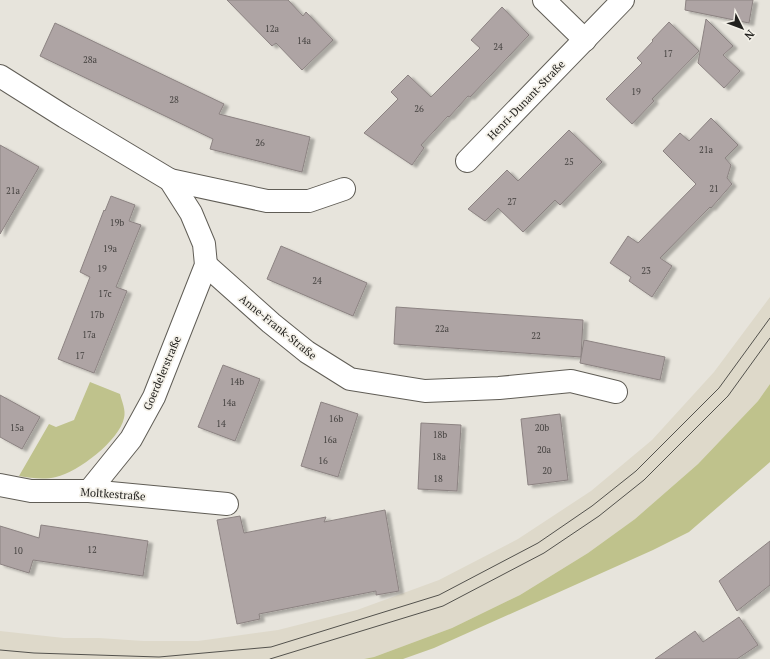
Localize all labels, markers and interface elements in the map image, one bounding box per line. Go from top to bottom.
north arrow [722,8,762,48]
house number: 12a [265,23,280,35]
text: N [741,27,757,43]
house number: 14a [297,35,312,47]
house number: 24 [493,41,503,53]
house number: 17 [663,48,673,60]
house number: 28a [83,54,98,66]
street label: Henri-Dunant-Straße [484,57,568,143]
house number: 19 [631,86,641,98]
house number: 28 [169,94,179,106]
house number: 26 [414,103,424,115]
house number: 26 [255,137,265,149]
house number: 21a [699,144,714,156]
house number: 25 [564,156,574,168]
house number: 21 [709,183,719,195]
house number: 21a [6,185,21,197]
house number: 27 [507,196,517,208]
house number: 19b [110,217,124,229]
house number: 19a [103,243,118,255]
house number: 19 [97,263,107,275]
house number: 23 [641,265,651,277]
house number: 24 [312,275,322,287]
house number: 17c [98,288,112,300]
street label: Anne-Frank-Straße [237,292,320,363]
house number: 17b [90,309,104,321]
house number: 22a [435,323,450,335]
house number: 17a [82,329,96,341]
house number: 22 [531,330,541,342]
street label: Goerdelerstraße [140,333,184,412]
house number: 17 [75,350,85,362]
house number: 14b [230,376,244,388]
house number: 14a [222,397,237,409]
house number: 16b [329,413,343,425]
house number: 14 [216,418,226,430]
house number: 15a [10,422,25,434]
house number: 20b [535,422,549,434]
house number: 18b [433,429,447,441]
house number: 16a [323,434,338,446]
house number: 20a [537,444,552,456]
house number: 18a [432,451,447,463]
house number: 16 [318,455,328,467]
house number: 20 [542,465,552,477]
house number: 18 [433,473,443,485]
street label: Moltkestraße [80,485,147,503]
house number: 12 [87,544,97,556]
house number: 10 [13,545,23,557]

